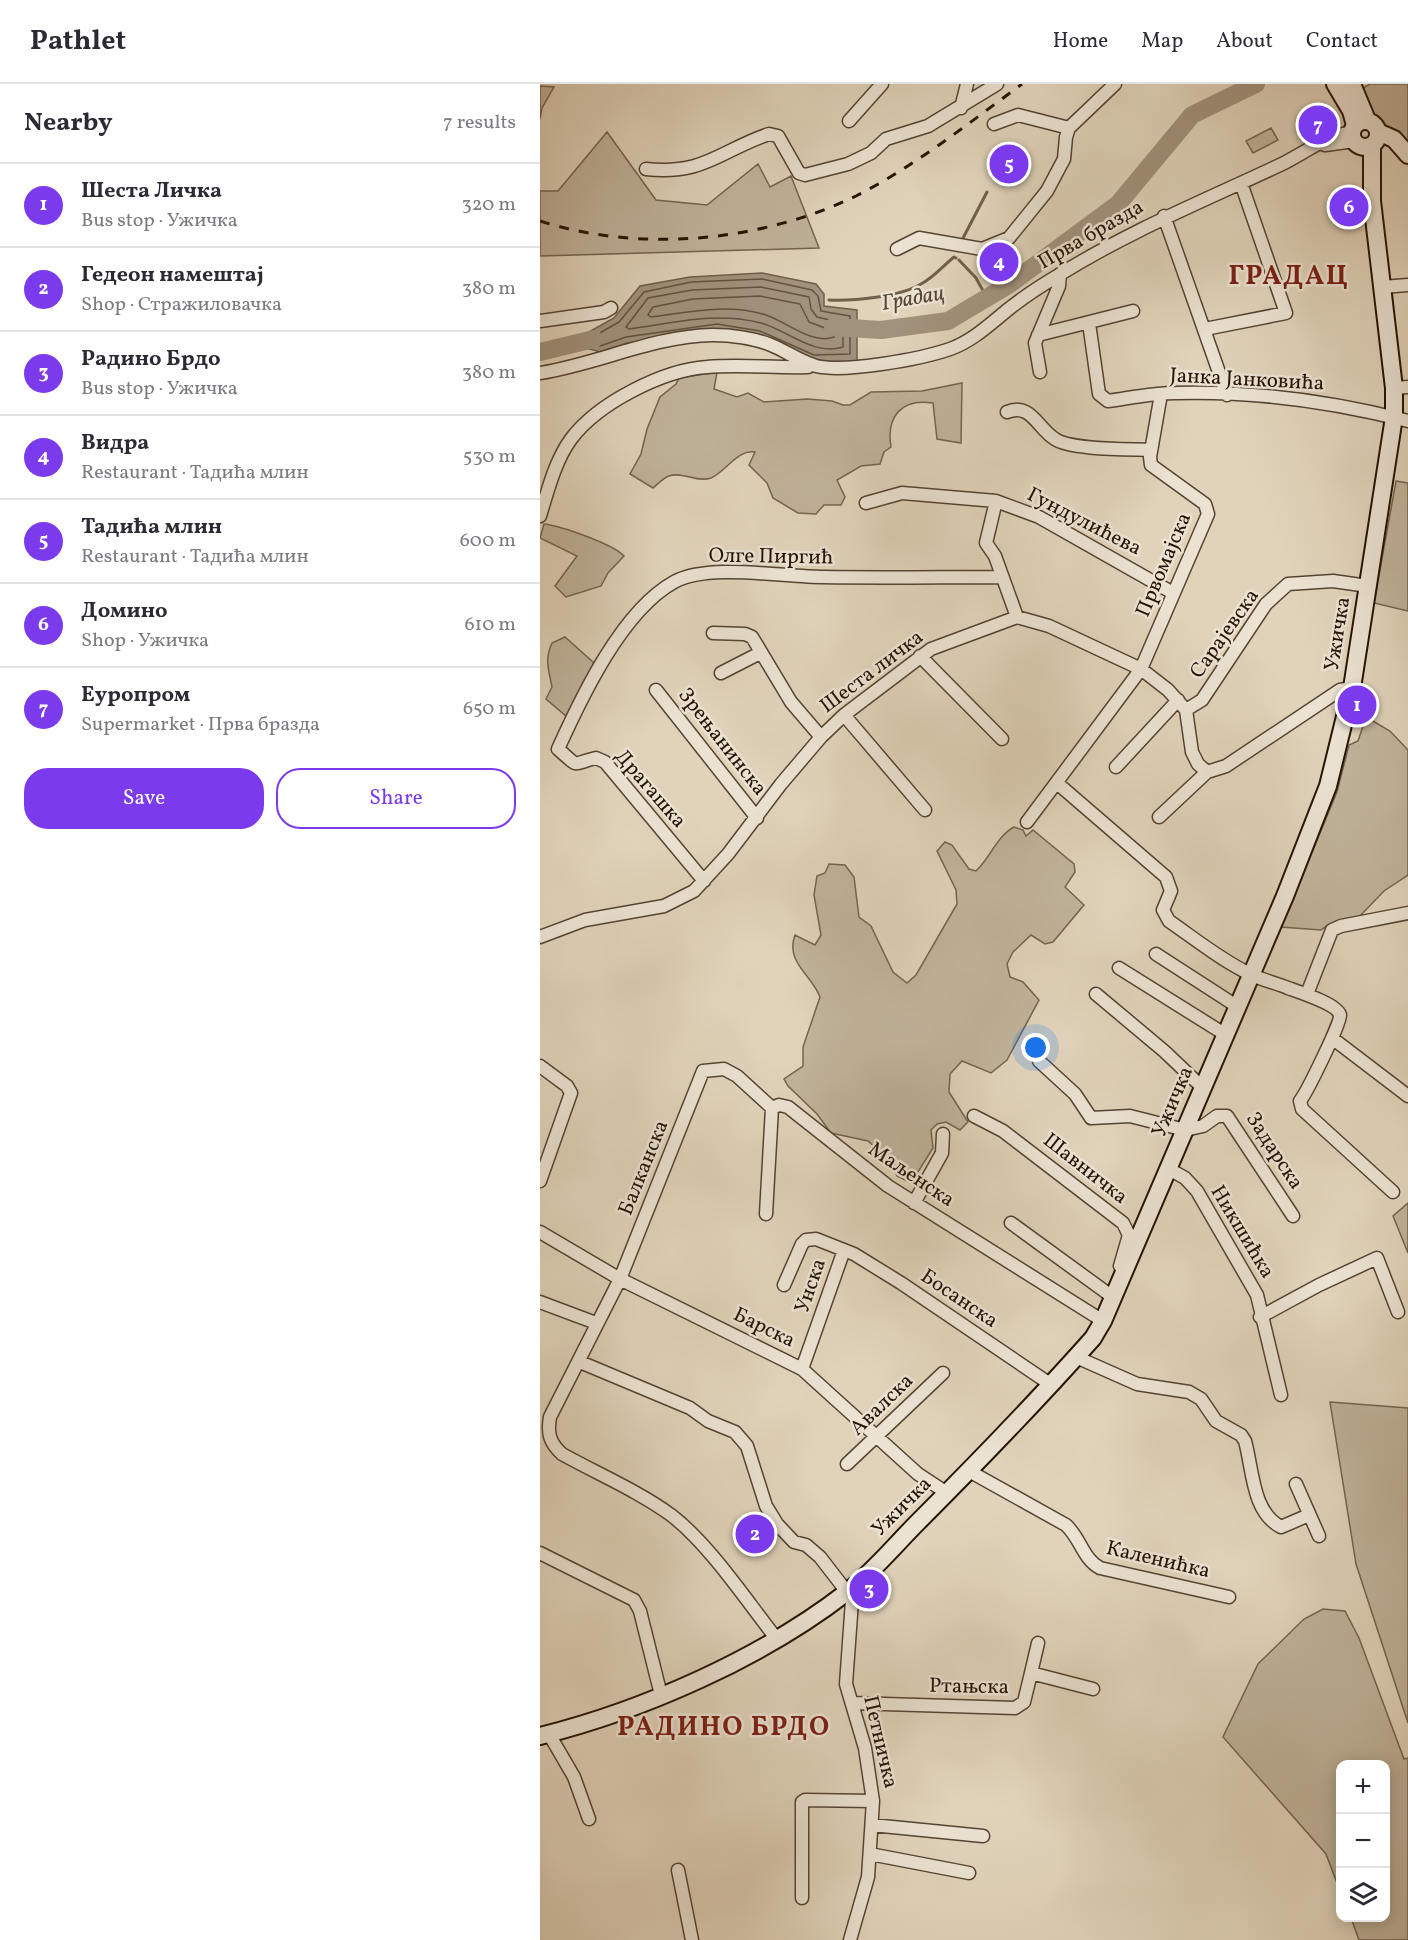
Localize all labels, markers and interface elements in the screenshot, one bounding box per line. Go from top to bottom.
text: Pathlet [30,22,126,61]
text: Home [1053,27,1108,56]
text: Map [1141,27,1183,56]
text: About [1216,27,1273,56]
text: Contact [1306,27,1378,56]
pin: 7 [1298,102,1338,147]
text: Nearby [24,105,113,141]
text: 7 results [443,109,516,137]
pin: 5 [990,142,1028,187]
text: Шеста Личка [81,176,222,207]
pin: 6 [1330,184,1368,230]
text: 1 [39,191,48,219]
text: 320 m [461,191,516,219]
street label: Прва бразда [1033,193,1149,277]
text: Bus stop · Ужичка [81,207,238,235]
pin: 4 [980,240,1018,285]
district label: ГРАДАЦ [1229,258,1349,296]
text: Гедеон намештај [81,260,264,291]
text: 2 [38,275,49,303]
text: 380 m [462,275,516,303]
water label: Градац [879,278,947,320]
text: Shop · Стражиловачка [81,291,282,319]
text: Радино Брдо [81,344,221,375]
text: 3 [38,359,49,387]
text: 380 m [462,359,516,387]
street label: Јанка Јанковића [1169,361,1325,399]
text: Bus stop · Ужичка [81,375,238,403]
text: Видра [81,428,149,459]
text: 4 [37,443,50,471]
text: 530 m [463,443,516,471]
text: Restaurant · Тадића млин [81,459,309,487]
street label: Гундулићева [1022,481,1146,563]
street label: Првомајска [1129,508,1199,622]
text: Тадића млин [81,512,222,543]
text: 5 [39,527,48,555]
text: 600 m [460,527,516,555]
street label: Олге Пиргић [708,541,834,573]
text: Restaurant · Тадића млин [81,543,309,571]
street label: Сарајевска [1183,583,1267,685]
street label: Ужичка [1318,595,1358,673]
text: Домино [81,596,168,627]
text: 6 [38,611,49,639]
text: 610 m [464,611,516,639]
street label: Шеста личка [814,623,930,721]
text: Shop · Ужичка [81,627,209,655]
text: Еуропром [81,680,190,711]
street label: Зрењанинска [671,682,773,802]
pin: 1 [1338,682,1376,728]
text: 7 [39,695,48,723]
text: 650 m [463,695,516,723]
text: Supermarket · Прва бразда [81,711,320,739]
street label: Драгашка [607,743,693,835]
button: Save [24,768,264,829]
button: Share [276,768,516,829]
your location [1021,1033,1050,1062]
street label: Ужичка [1145,1062,1201,1142]
street label: Задарска [1238,1107,1310,1195]
street label: Балканска [612,1116,676,1220]
street label: Шавничка [1036,1127,1134,1211]
street label: Маљенска [862,1135,960,1215]
street label: Никшићка [1203,1180,1281,1284]
street label: Унска [788,1255,834,1317]
street label: Босанска [915,1262,1003,1336]
street label: Барска [728,1301,800,1355]
street label: Авалска [844,1367,920,1443]
street label: Ужичка [865,1470,939,1544]
pin: 2 [736,1512,774,1556]
street label: Каленићка [1103,1534,1213,1586]
pin: 3 [850,1566,888,1612]
street label: Ртањска [929,1672,1009,1702]
street label: Петничка [855,1693,905,1791]
district label: РАДИНО БРДО [617,1709,831,1747]
map controls [1336,1760,1390,1922]
button: + [1336,1760,1390,1814]
button: − [1336,1814,1390,1868]
button: layers [1336,1868,1390,1922]

